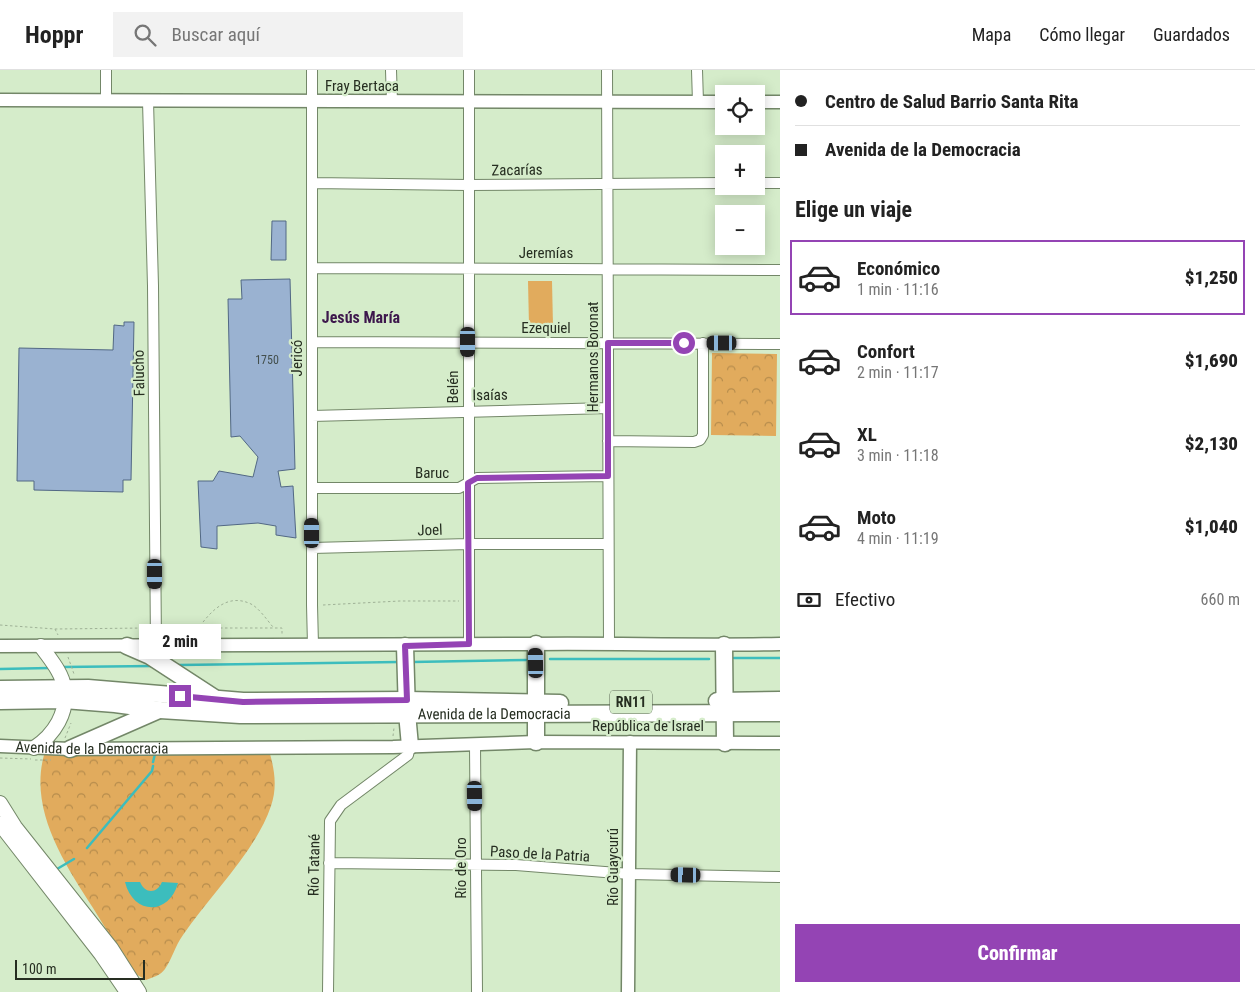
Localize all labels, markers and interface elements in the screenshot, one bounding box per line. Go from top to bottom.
search box [113,12,463,57]
text: Hoppr [25,21,83,49]
icon: search [131,21,159,49]
text: Buscar aquí [171,23,260,46]
text: Mapa [972,24,1011,45]
text: Cómo llegar [1039,24,1125,45]
text: Guardados [1153,24,1230,45]
street label: Fray Bertaca [325,77,399,95]
map controls [715,85,765,255]
button: locate [715,85,765,135]
text: Centro de Salud Barrio Santa Rita [825,90,1079,113]
text: Avenida de la Democracia [825,138,1021,161]
button: + [715,145,765,195]
street label: Zacarías [491,161,543,179]
text: Elige un viaje [795,197,912,222]
button: − [715,205,765,255]
street label: Jeremías [519,244,573,262]
icon: car [797,255,842,300]
text: Económico [857,257,940,280]
text: $1,250 [1185,266,1238,289]
text: 1 min · 11:16 [857,280,939,299]
street label: Hermanos Boronat [584,301,602,413]
district label: Jesús María [322,308,401,327]
street label: Ezequiel [521,319,571,337]
car [460,327,475,357]
route start [673,332,695,354]
car [707,336,737,351]
icon: car [797,338,842,383]
street label: Jericó [288,340,306,376]
text: Confort [857,340,915,363]
text: $1,690 [1185,349,1238,372]
street label: Falucho [130,350,148,396]
house number: 1750 [255,353,279,367]
text: 2 min · 11:17 [857,363,939,382]
street label: Belén [444,371,462,403]
street label: Isaías [472,386,508,404]
icon: car [797,421,842,466]
text: XL [857,423,877,446]
text: $2,130 [1185,432,1238,455]
text: 3 min · 11:18 [857,446,939,465]
street label: Baruc [415,464,449,482]
icon: car [797,504,842,549]
text: Moto [857,506,896,529]
text: $1,040 [1185,515,1238,538]
car [304,518,319,548]
street label: Joel [417,521,443,539]
text: 4 min · 11:19 [857,529,939,548]
car [147,559,162,589]
icon: cash [795,586,823,614]
text: Efectivo [835,588,895,611]
text: 660 m [1201,590,1240,609]
callout: 2 min [139,624,221,658]
text: 2 min [162,632,198,651]
car [528,648,543,678]
route end [169,685,191,707]
road number: RN11 [610,690,652,714]
street label: Avenida de la Democracia [418,705,571,723]
street label: República de Israel [592,717,704,735]
street label: Avenida de la Democracia [15,738,168,758]
car [467,781,482,811]
street label: Río Guaycurú [604,828,622,906]
street label: Río Tatané [304,834,324,896]
street label: Río de Oro [452,837,470,899]
street label: Paso de la Patria [489,842,591,866]
car [670,867,701,883]
button: Confirmar [795,924,1240,982]
scale bar [15,957,145,980]
text: 100 m [22,961,57,977]

